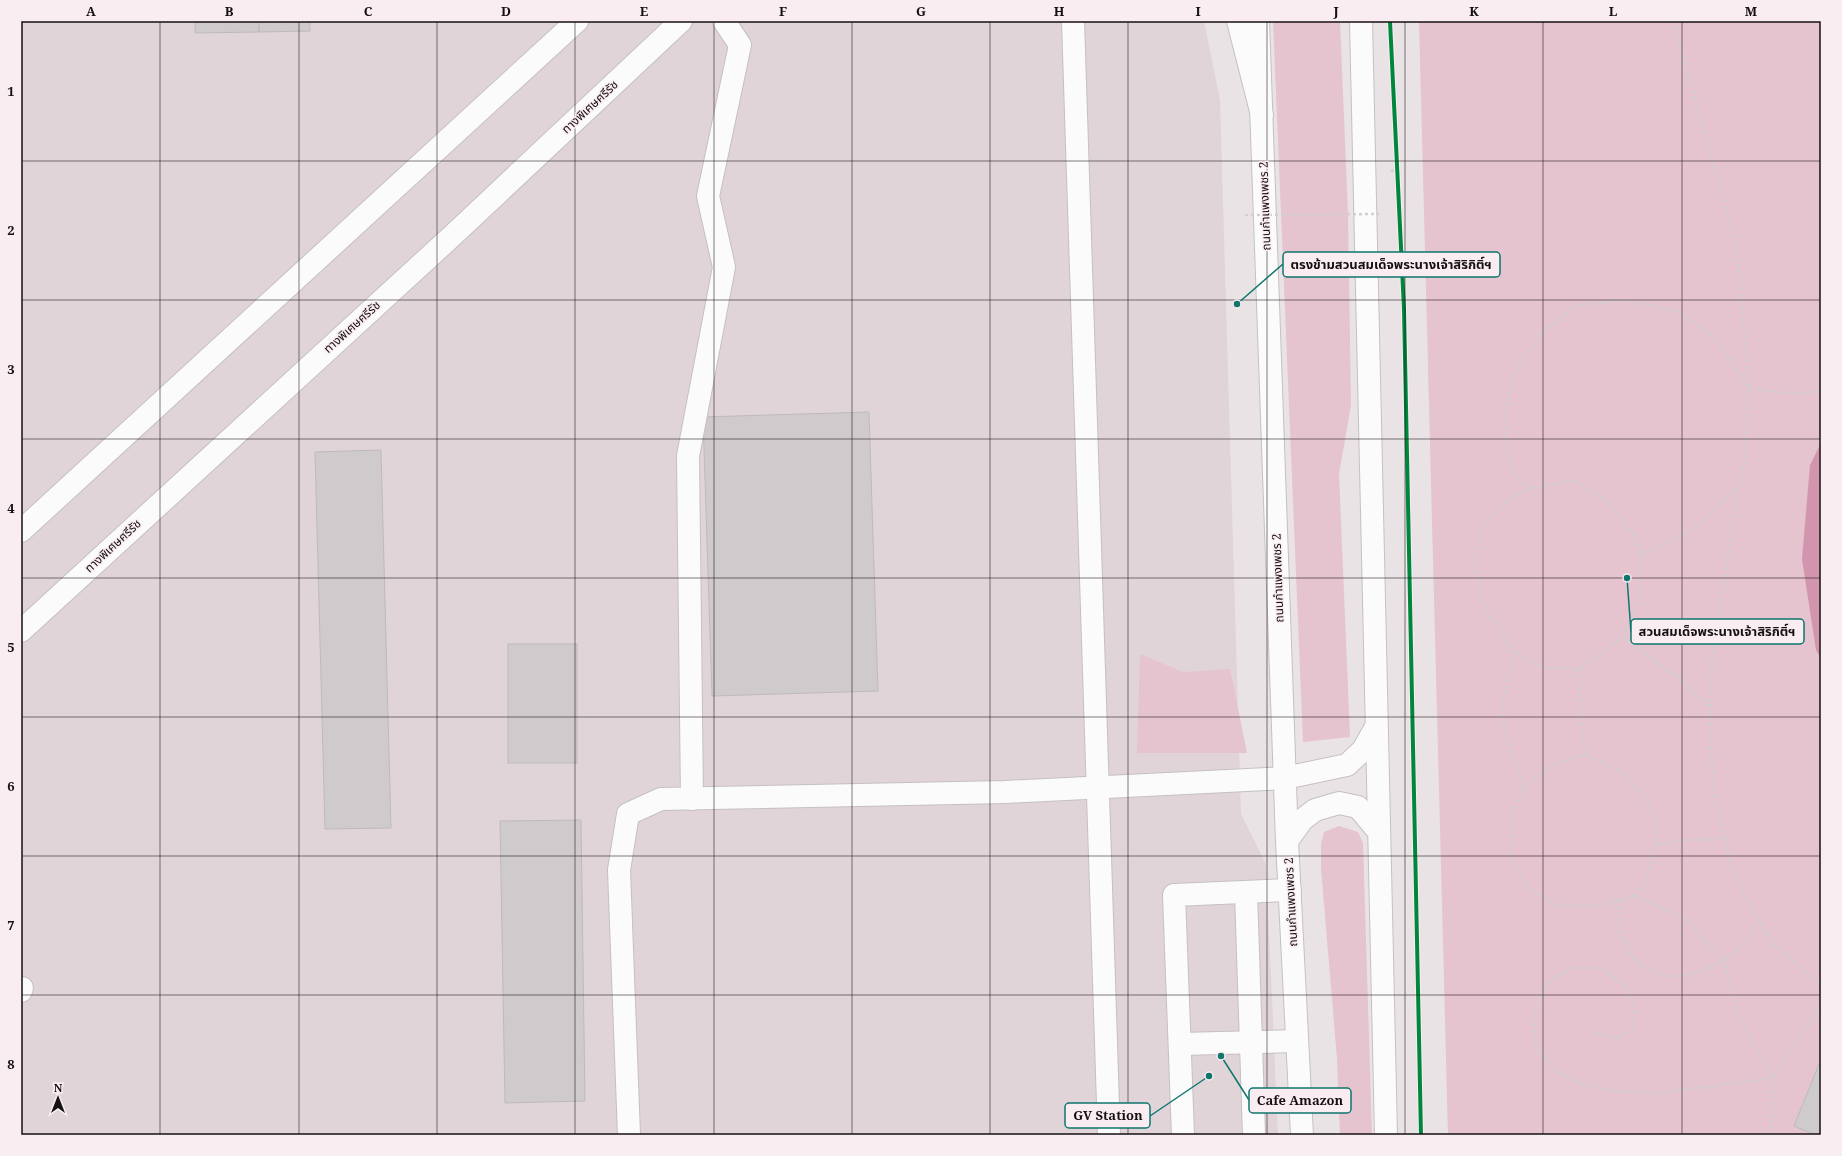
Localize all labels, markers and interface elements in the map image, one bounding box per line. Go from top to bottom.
text: A [86,2,96,20]
text: B [225,2,234,20]
text: C [364,2,373,20]
text: D [501,2,511,20]
text: E [640,2,649,20]
text: F [779,2,787,20]
text: G [916,2,926,20]
text: H [1054,2,1065,20]
text: I [1195,2,1201,20]
text: J [1332,2,1339,20]
text: K [1469,2,1479,20]
text: L [1609,2,1618,20]
text: M [1745,2,1758,20]
street label: ทางพิเศษศรีรัช [558,76,622,137]
text: 1 [7,82,15,100]
street label: ถนนกำแพงเพชร 2 [1254,161,1275,251]
text: 2 [7,221,15,239]
callout: ตรงข้ามสวนสมเด็จพระนางเจ้าสิริกิติ์ฯ [1283,252,1500,277]
text: ตรงข้ามสวนสมเด็จพระนางเจ้าสิริกิติ์ฯ [1290,255,1492,273]
street label: ทางพิเศษศรีรัช [319,296,384,357]
text: 3 [7,360,15,378]
text: 4 [7,499,15,517]
street label: ทางพิเศษศรีรัช [81,515,145,576]
street label: ถนนกำแพงเพชร 2 [1267,533,1288,623]
callout: สวนสมเด็จพระนางเจ้าสิริกิติ์ฯ [1631,619,1804,644]
text: สวนสมเด็จพระนางเจ้าสิริกิติ์ฯ [1639,622,1795,640]
text: 5 [7,638,15,656]
text: 6 [7,777,15,795]
street label: ถนนกำแพงเพชร 2 [1280,857,1301,947]
text: 7 [7,916,15,934]
text: 8 [7,1055,15,1073]
north arrow [38,1078,78,1118]
text: N [54,1080,63,1095]
callout: Cafe Amazon [1249,1088,1351,1113]
text: Cafe Amazon [1257,1091,1344,1109]
callout: GV Station [1065,1103,1150,1128]
text: GV Station [1073,1106,1143,1124]

